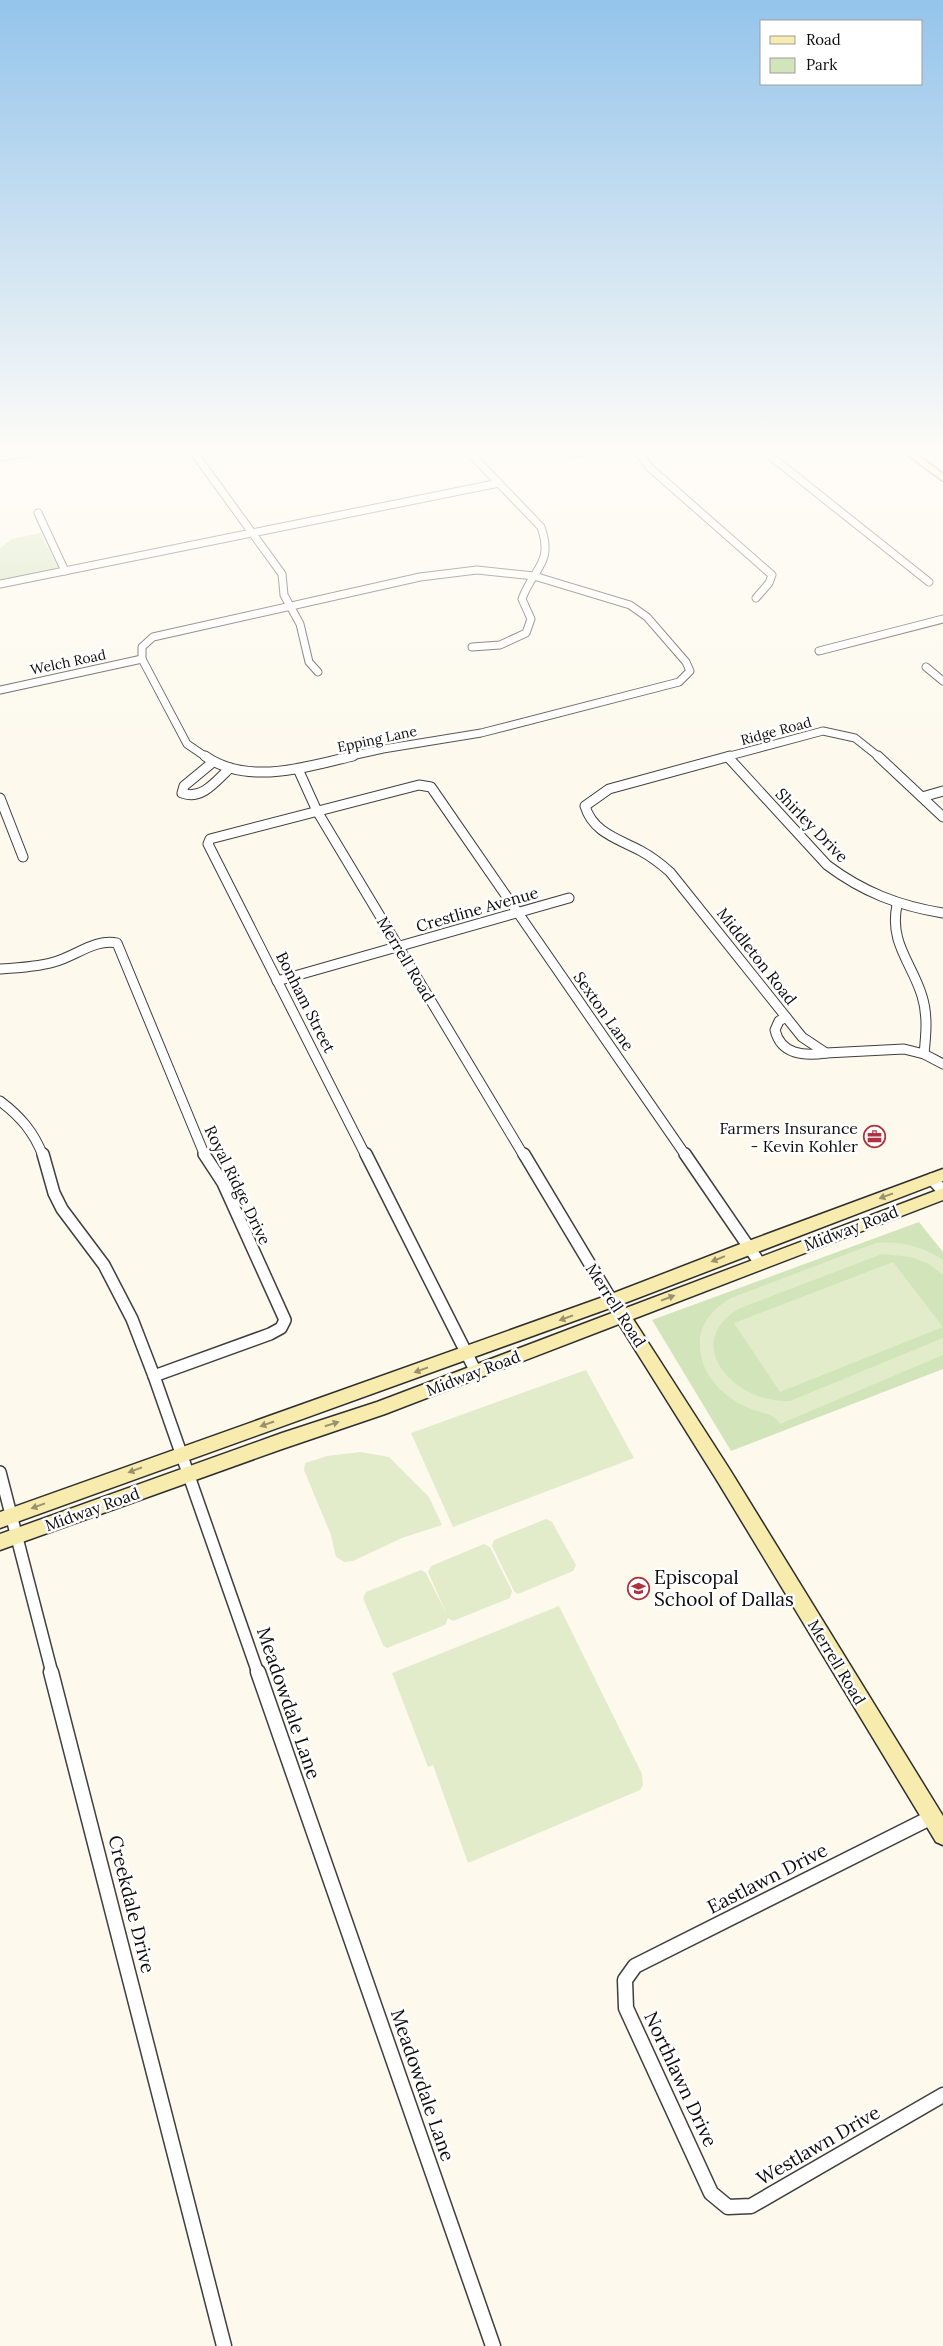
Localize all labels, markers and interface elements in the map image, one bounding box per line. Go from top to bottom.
legend [760,20,923,85]
text: Road [806,30,841,49]
text: Park [806,55,837,74]
street label: Welch Road [29,645,107,679]
street label: Ridge Road [739,713,813,749]
street label: Epping Lane [336,722,419,756]
street label: Shirley Drive [772,784,853,867]
street label: Crestline Avenue [414,882,541,936]
street label: Middleton Road [713,903,801,1009]
street label: Merrell Road [373,913,439,1006]
street label: Bonham Street [272,948,340,1057]
street label: Sexton Lane [569,968,639,1055]
place label: Farmers Insurance - Kevin Kohler [719,1118,858,1156]
street label: Royal Ridge Drive [200,1122,276,1248]
office icon: Farmers Insurance - Kevin Kohler [862,1125,886,1149]
one-way arrow [878,1192,893,1200]
street label: Midway Road [801,1201,901,1255]
one-way arrow [710,1255,725,1263]
street label: Merrell Road [582,1259,651,1351]
one-way arrow [661,1294,676,1302]
one-way arrow [558,1314,573,1322]
street label: Midway Road [423,1346,523,1400]
one-way arrow [413,1367,428,1374]
one-way arrow [325,1420,340,1427]
one-way arrow [260,1421,275,1428]
one-way arrow [128,1467,142,1475]
street label: Midway Road [42,1482,142,1535]
one-way arrow [30,1502,45,1510]
place label: Episcopal School of Dallas [654,1565,794,1611]
school or university icon: Episcopal School of Dallas [626,1576,650,1600]
street label: Merrell Road [804,1616,870,1709]
street label: Meadowdale Lane [252,1624,326,1782]
street label: Creekdale Drive [103,1833,161,1975]
street label: Eastlawn Drive [703,1837,831,1919]
street label: Meadowdale Lane [386,2006,460,2164]
street label: Northlawn Drive [639,2008,723,2150]
street label: Westlawn Drive [752,2100,884,2190]

